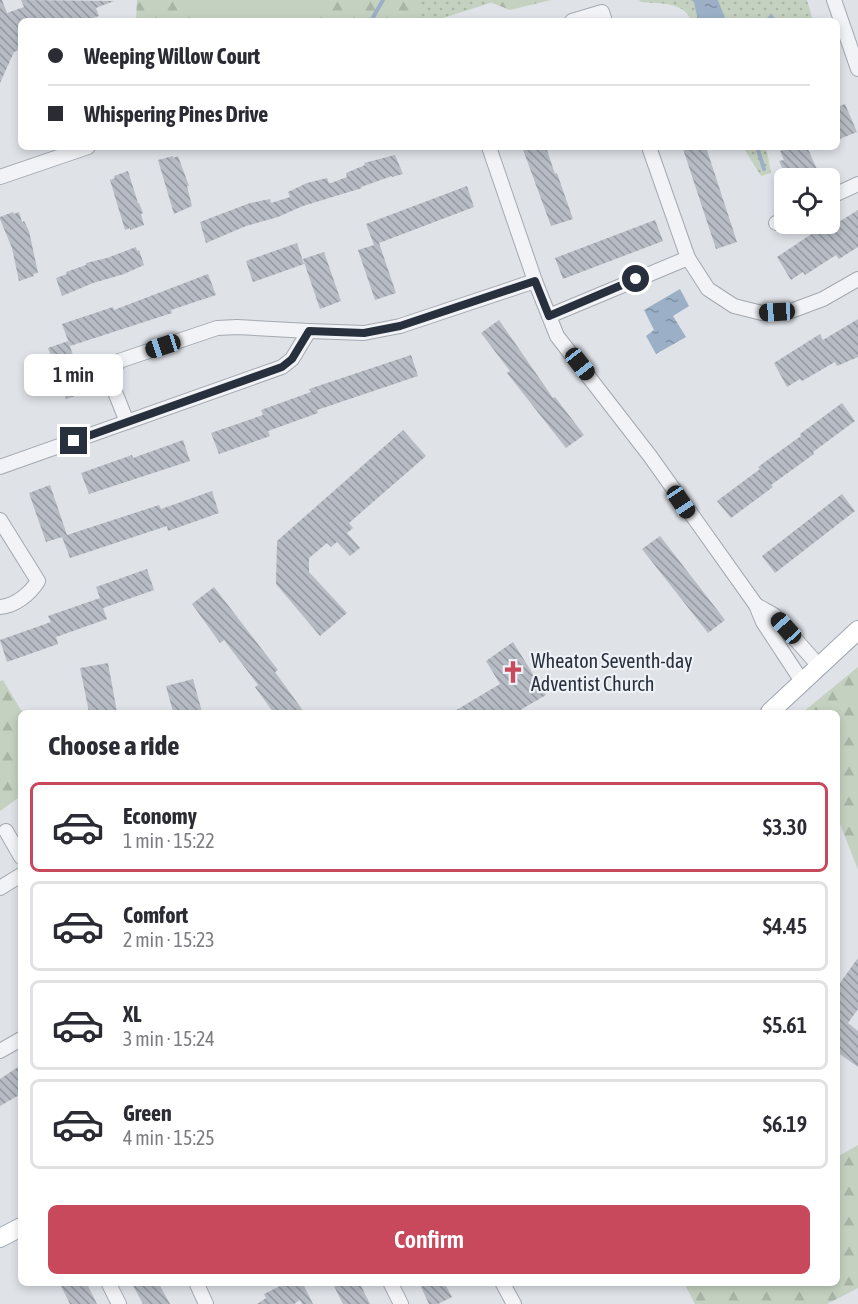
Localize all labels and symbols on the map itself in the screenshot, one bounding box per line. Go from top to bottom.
route start [622,265,649,292]
car [759,302,795,322]
car [143,332,183,360]
car [562,344,598,384]
callout: 1 min [25,354,124,396]
route end [60,427,87,454]
car [663,482,699,522]
car [767,609,805,647]
place label: Wheaton Seventh-day Adventist Church [531,649,693,695]
church icon: Wheaton Seventh-day Adventist Church [500,659,526,685]

